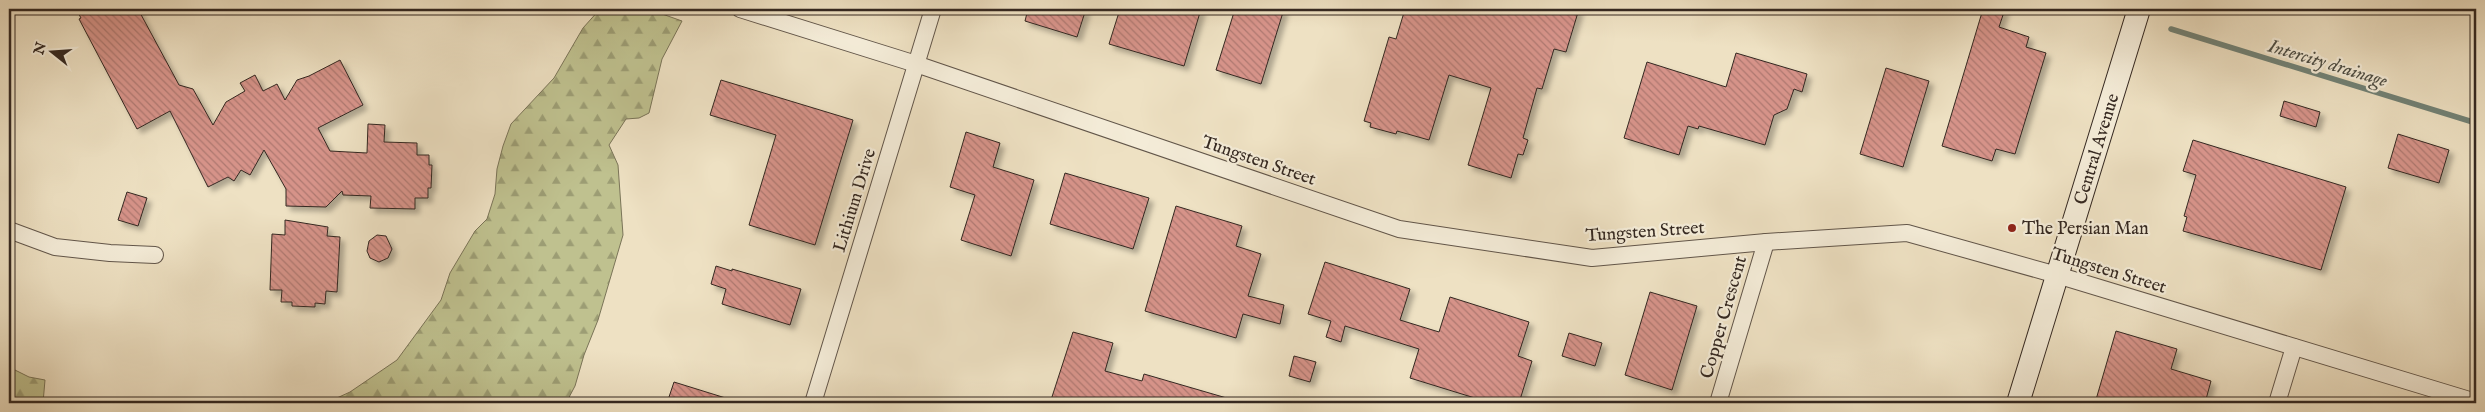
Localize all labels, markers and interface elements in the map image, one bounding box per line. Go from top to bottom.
north arrow [28,28,78,78]
water label: Intercity drainage [2264,34,2391,94]
text: N [30,40,51,58]
street label: Central Avenue [2070,91,2125,208]
street label: Tungsten Street [1198,131,1319,192]
street label: Lithium Drive [829,146,882,255]
street label: Tungsten Street [1585,217,1705,248]
place label: The Persian Man [2022,218,2149,241]
marker: The Persian Man [2006,222,2018,234]
street label: Tungsten Street [2048,243,2169,300]
street label: Copper Crescent [1696,253,1753,381]

